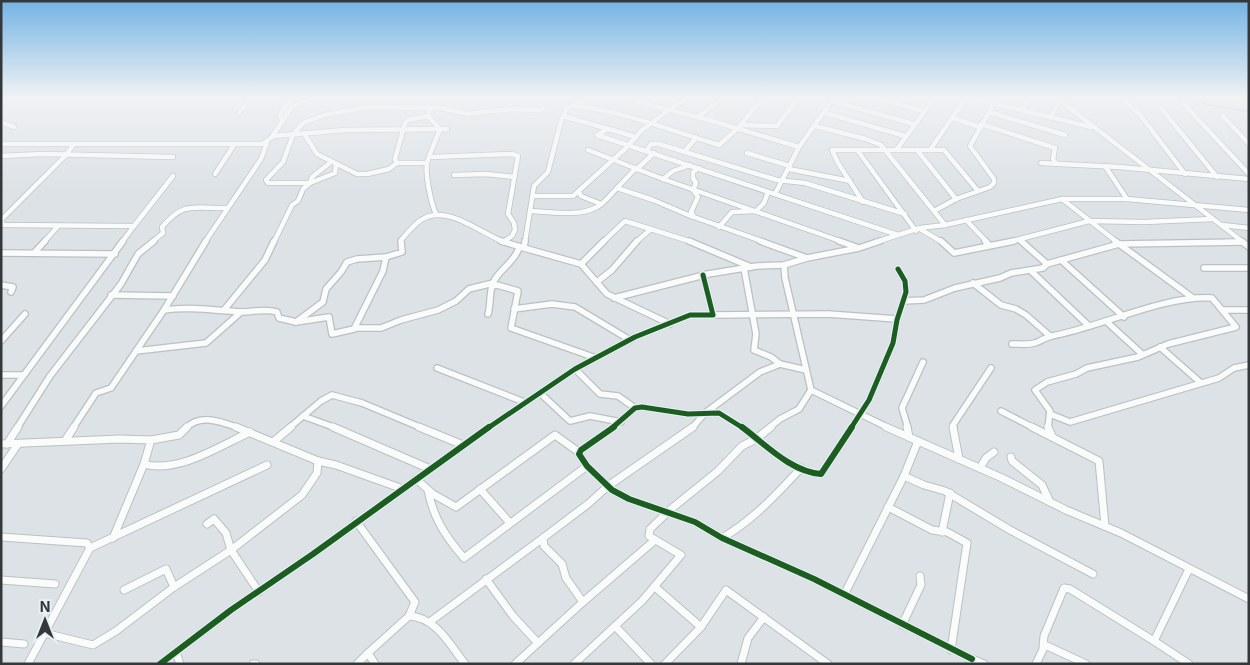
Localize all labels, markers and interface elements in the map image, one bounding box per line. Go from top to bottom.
north arrow [20,595,70,645]
text: N [40,598,50,615]

